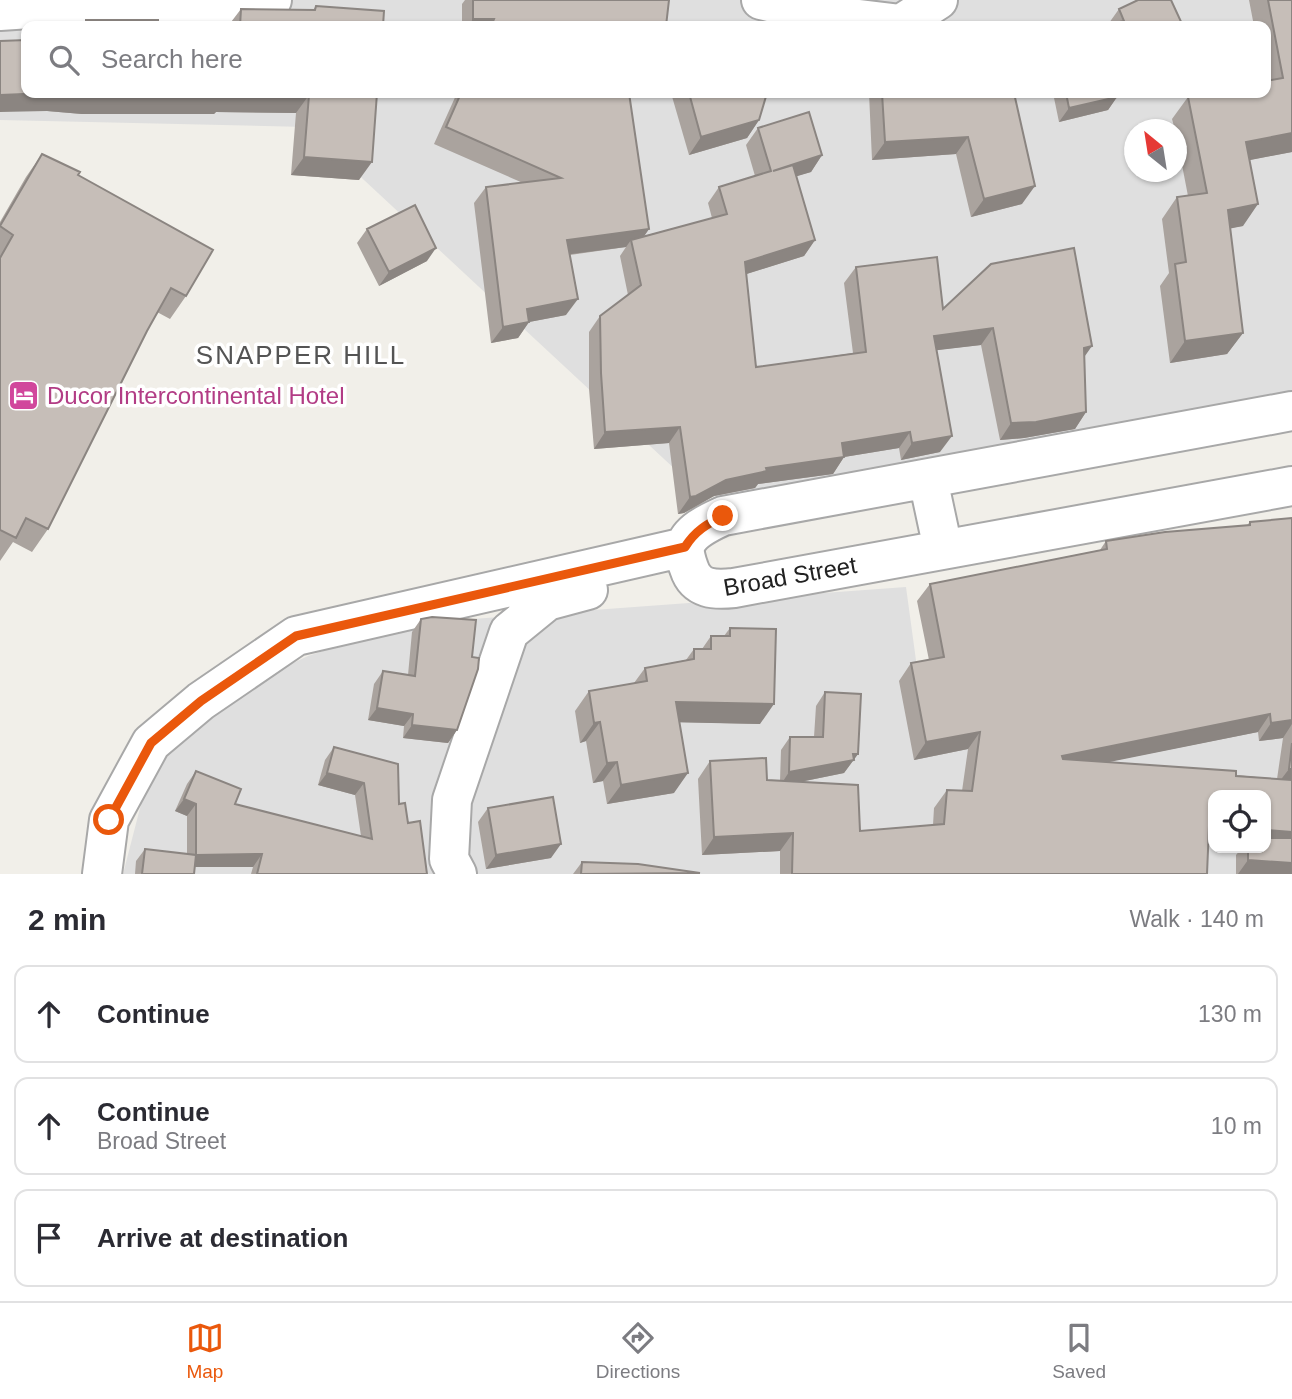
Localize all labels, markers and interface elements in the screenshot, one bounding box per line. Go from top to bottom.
search box [21,21,1271,98]
icon: search [45,41,83,79]
text: Search here [101,44,243,74]
north arrow [1124,119,1187,182]
district label: SNAPPER HILL [196,340,406,370]
hotel icon: Ducor Intercontinental Hotel [7,378,41,412]
place label: Ducor Intercontinental Hotel [47,382,345,409]
route end [707,500,738,531]
street label: Broad Street [721,551,859,601]
map controls [1208,790,1271,853]
button: locate [1208,790,1271,853]
route start [93,804,124,835]
text: 2 min [28,903,106,936]
text: Walk · 140 m [1129,906,1264,932]
icon: ahead [30,995,68,1033]
text: Continue [97,999,210,1029]
text: 130 m [1198,1001,1262,1027]
text: Continue [97,1097,210,1127]
icon: ahead [30,1107,68,1145]
text: 10 m [1211,1113,1262,1139]
text: Broad Street [97,1128,226,1154]
icon: arrive [30,1219,68,1257]
text: Arrive at destination [97,1223,348,1253]
tab: Map [186,1319,224,1383]
tab: Directions [596,1319,680,1383]
tab: Saved [1052,1319,1106,1383]

